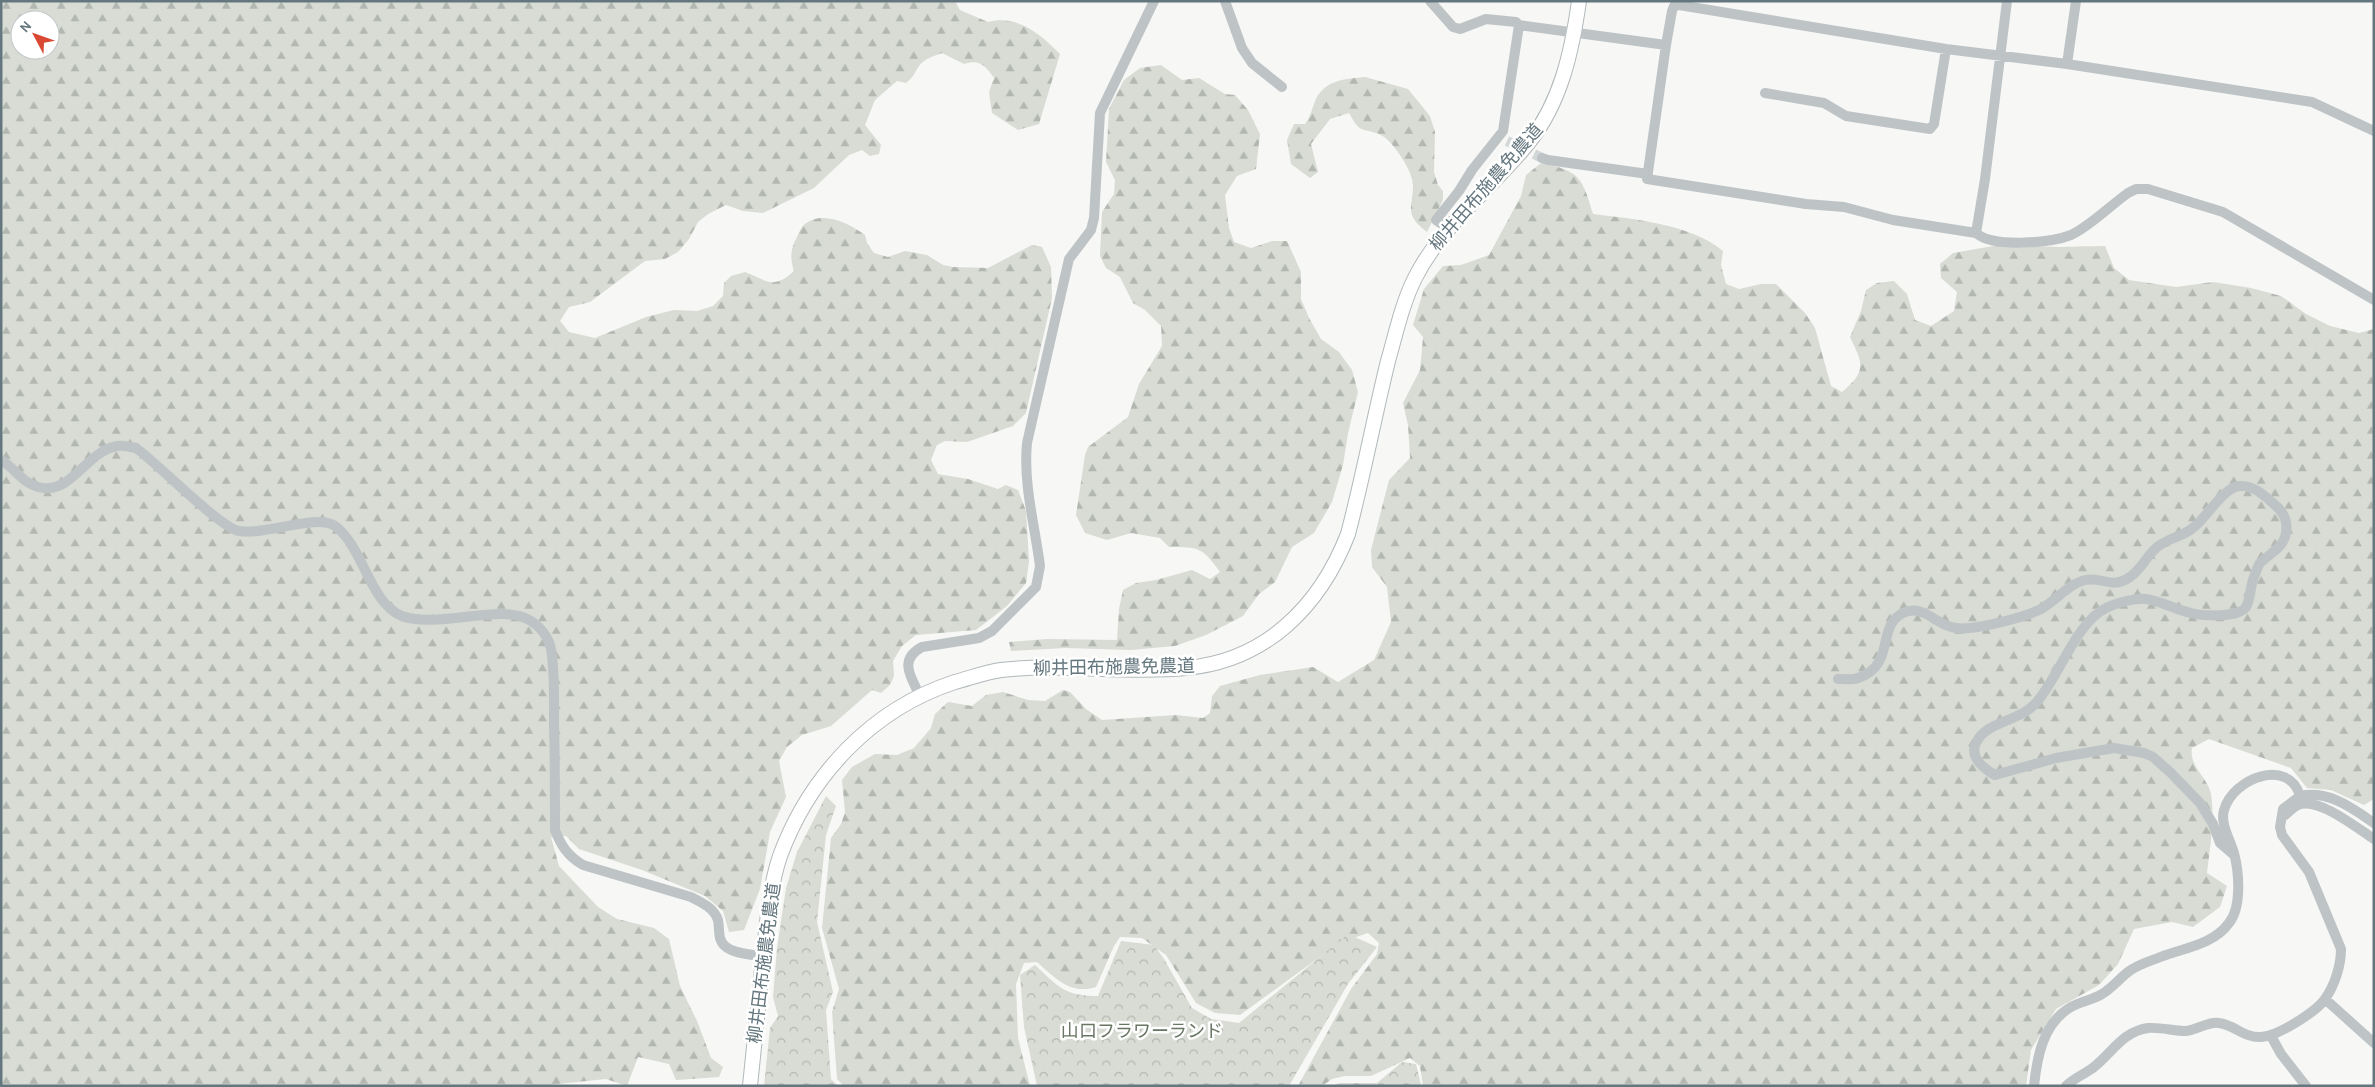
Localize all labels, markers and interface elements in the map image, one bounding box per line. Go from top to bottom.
north arrow [10,10,60,60]
text: N [16,17,35,36]
street label: 柳井田布施農免農道 [1425,119,1547,255]
street label: 柳井田布施農免農道 [1033,655,1195,679]
street label: 柳井田布施農免農道 [743,881,785,1045]
park label: 山口フラワーランド [1061,1020,1223,1042]

